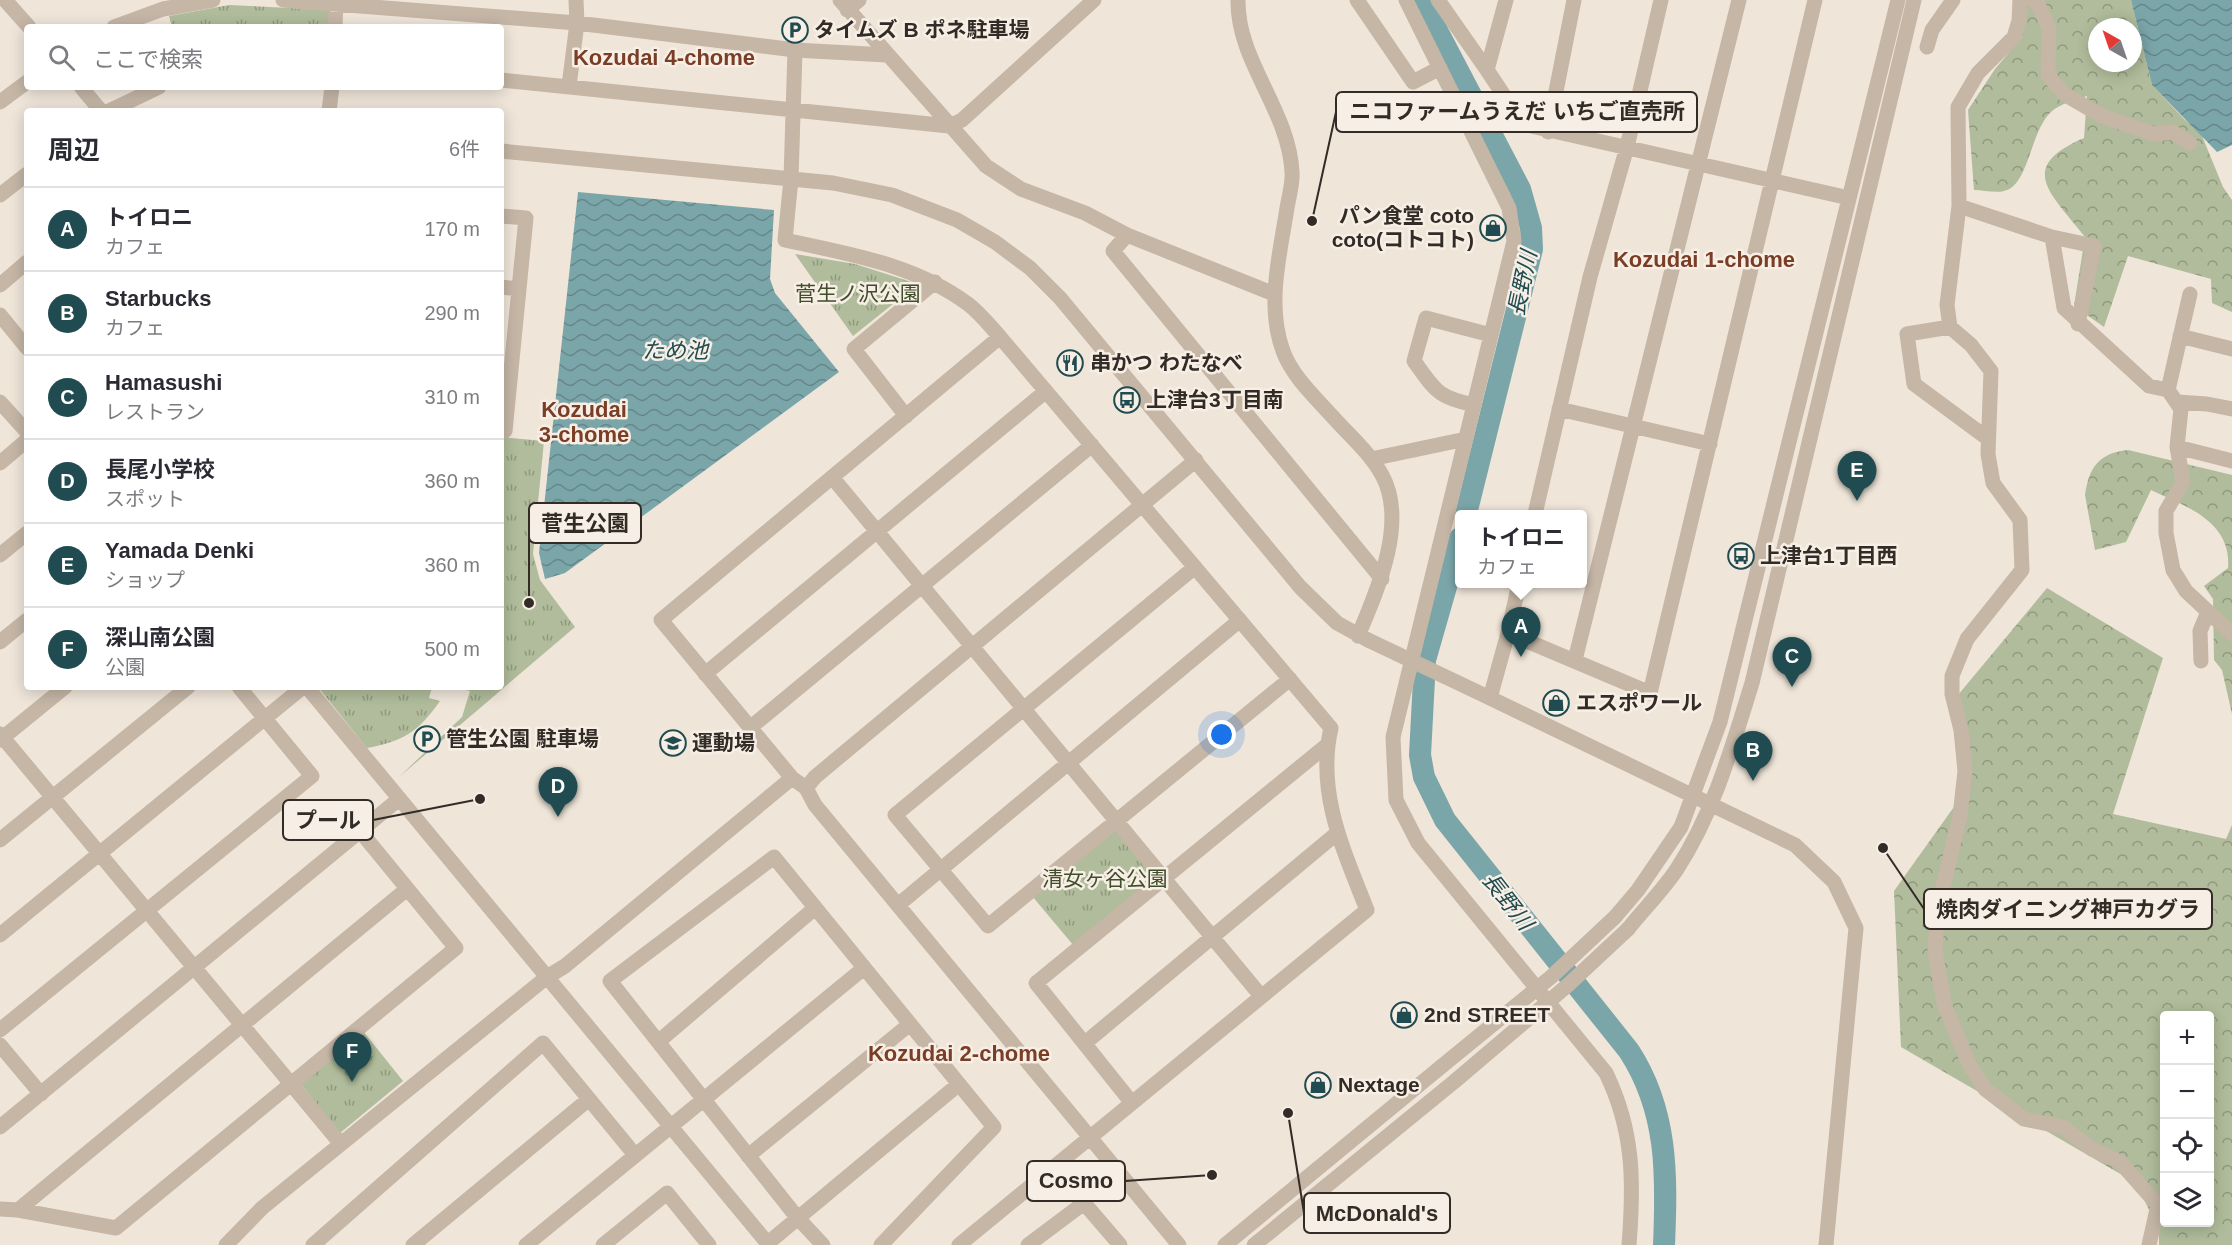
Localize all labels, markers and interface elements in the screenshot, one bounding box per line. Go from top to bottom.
parking icon: タイムズ B ポネ駐車場 [780,15,810,45]
place label: タイムズ B ポネ駐車場 [814,18,1029,41]
north arrow [2088,18,2142,72]
search box [24,24,504,90]
icon: search [45,41,78,74]
district label: Kozudai 4-chome [573,45,755,70]
text: ここで検索 [93,47,203,72]
callout: ニコファームうえだ いちご直売所 [1336,92,1697,132]
text: ニコファームうえだ いちご直売所 [1349,99,1685,124]
text: 周辺 [48,135,100,165]
text: 6件 [449,138,480,160]
place label: パン食堂 coto coto(コトコト) [1332,204,1474,251]
text: トイロニ [105,205,193,230]
shop icon: パン食堂 coto coto(コトコト) [1478,213,1508,243]
text: A [60,218,75,240]
text: 170 m [424,218,480,240]
text: カフェ [105,236,165,258]
water label: 長野川 [1503,246,1542,318]
district label: Kozudai 1-chome [1613,247,1795,272]
park label: 菅生ノ沢公園 [795,282,921,305]
text: Starbucks [105,286,211,311]
text: B [60,302,75,324]
text: 290 m [424,302,480,324]
text: カフェ [105,317,165,339]
water label: ため池 [642,338,710,363]
restaurant icon: 串かつ わたなべ [1055,348,1085,378]
place label: 串かつ わたなべ [1090,351,1243,374]
text: Hamasushi [105,370,222,395]
bus stop icon: 上津台3丁目南 [1112,385,1142,415]
text: C [60,386,75,408]
text: 310 m [424,386,480,408]
place label: 上津台3丁目南 [1146,388,1284,411]
district label: Kozudai 3-chome [539,397,629,447]
text: レストラン [105,401,205,423]
pin: E [1838,452,1876,501]
text: 長尾小学校 [105,457,215,482]
text: D [60,470,75,492]
text: 360 m [424,470,480,492]
text: スポット [105,488,185,510]
callout: 菅生公園 [529,503,641,543]
popup [1455,510,1587,588]
text: 菅生公園 [541,511,629,536]
text: トイロニ [1477,525,1565,550]
text: Yamada Denki [105,538,254,563]
bus stop icon: 上津台1丁目西 [1726,541,1756,571]
place label: 上津台1丁目西 [1760,544,1898,567]
text: E [61,554,74,576]
text: 360 m [424,554,480,576]
text: カフェ [1477,556,1537,578]
text: ショップ [105,569,185,591]
pin: A [1502,608,1540,657]
text: 深山南公園 [105,625,215,650]
text: F [61,638,74,660]
text: 500 m [424,638,480,660]
pin: C [1772,638,1812,687]
text: 公園 [105,656,145,678]
shop icon: エスポワール [1541,688,1571,718]
place label: エスポワール [1576,691,1702,714]
your location [1207,720,1236,749]
parking icon: 管生公園 駐車場 [412,724,442,754]
place label: 管生公園 駐車場 [446,727,599,750]
school or university icon: 運動場 [658,728,688,758]
place label: 運動場 [692,731,755,754]
pin: B [1734,732,1772,781]
pin: D [538,768,578,817]
callout: プール [283,800,373,840]
text: プール [295,808,361,833]
park label: 清女ヶ谷公園 [1042,867,1168,890]
water label: 長野川 [1477,868,1539,937]
callout: 焼肉ダイニング神戸カグラ [1924,889,2212,929]
text: 焼肉ダイニング神戸カグラ [1936,897,2200,922]
shop icon: 2nd STREET [1389,1000,1419,1030]
place label: 2nd STREET [1424,1003,1550,1026]
map controls [2160,1011,2214,1227]
button: + [2160,1011,2214,1065]
pin: F [332,1032,372,1082]
district label: Kozudai 2-chome [868,1041,1050,1066]
button: − [2160,1065,2214,1119]
shop icon: Nextage [1303,1070,1333,1100]
place label: Nextage [1338,1073,1420,1096]
button: locate [2160,1119,2214,1173]
callout: Cosmo [1027,1161,1125,1201]
text: Cosmo [1039,1168,1113,1193]
button: layers [2160,1173,2214,1227]
callout: McDonald's [1304,1193,1450,1233]
text: McDonald's [1316,1201,1438,1226]

